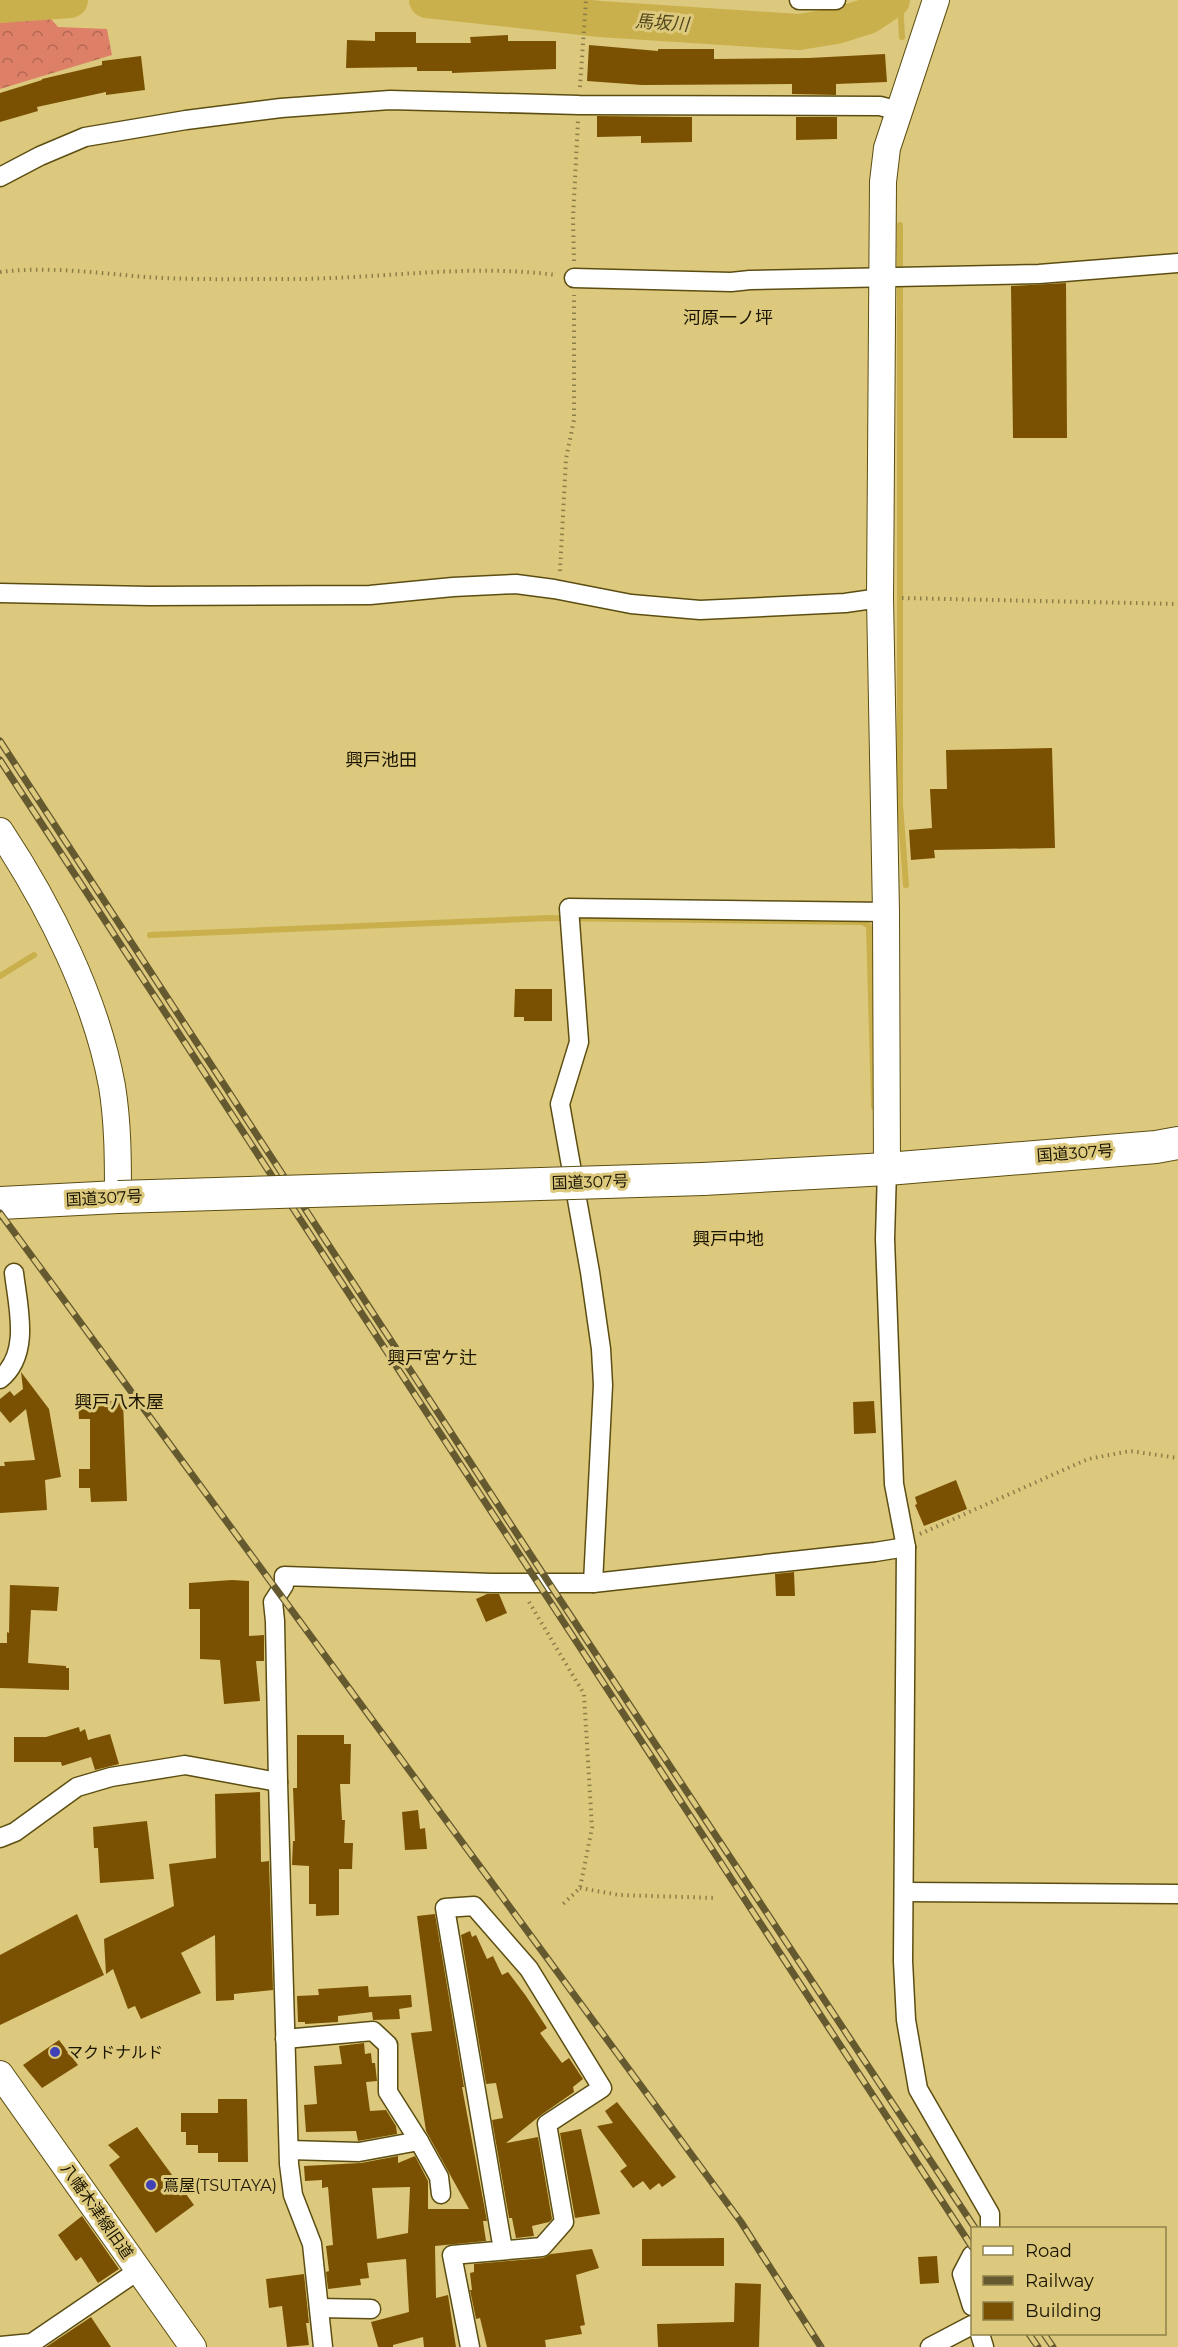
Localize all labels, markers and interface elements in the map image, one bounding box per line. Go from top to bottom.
water label: 馬坂川 [634,10,692,36]
district label: 河原一ノ坪 [683,307,773,329]
district label: 興戸池田 [345,749,417,771]
street label: 国道307号 [1036,1141,1114,1165]
street label: 国道307号 [551,1171,629,1193]
street label: 国道307号 [65,1187,143,1209]
district label: 興戸中地 [692,1228,764,1250]
district label: 興戸宮ケ辻 [387,1347,477,1369]
district label: 興戸八木屋 [74,1391,164,1413]
place label: マクドナルド [67,2043,163,2062]
marker: マクドナルド [48,2045,62,2059]
street label: 八幡木津線旧道 [57,2160,137,2262]
place label: 蔦屋(TSUTAYA) [163,2176,277,2195]
marker: 蔦屋(TSUTAYA) [144,2178,158,2192]
legend [971,2227,1166,2335]
text: Road [1025,2240,1072,2262]
text: Railway [1025,2270,1094,2292]
text: Building [1025,2300,1102,2322]

